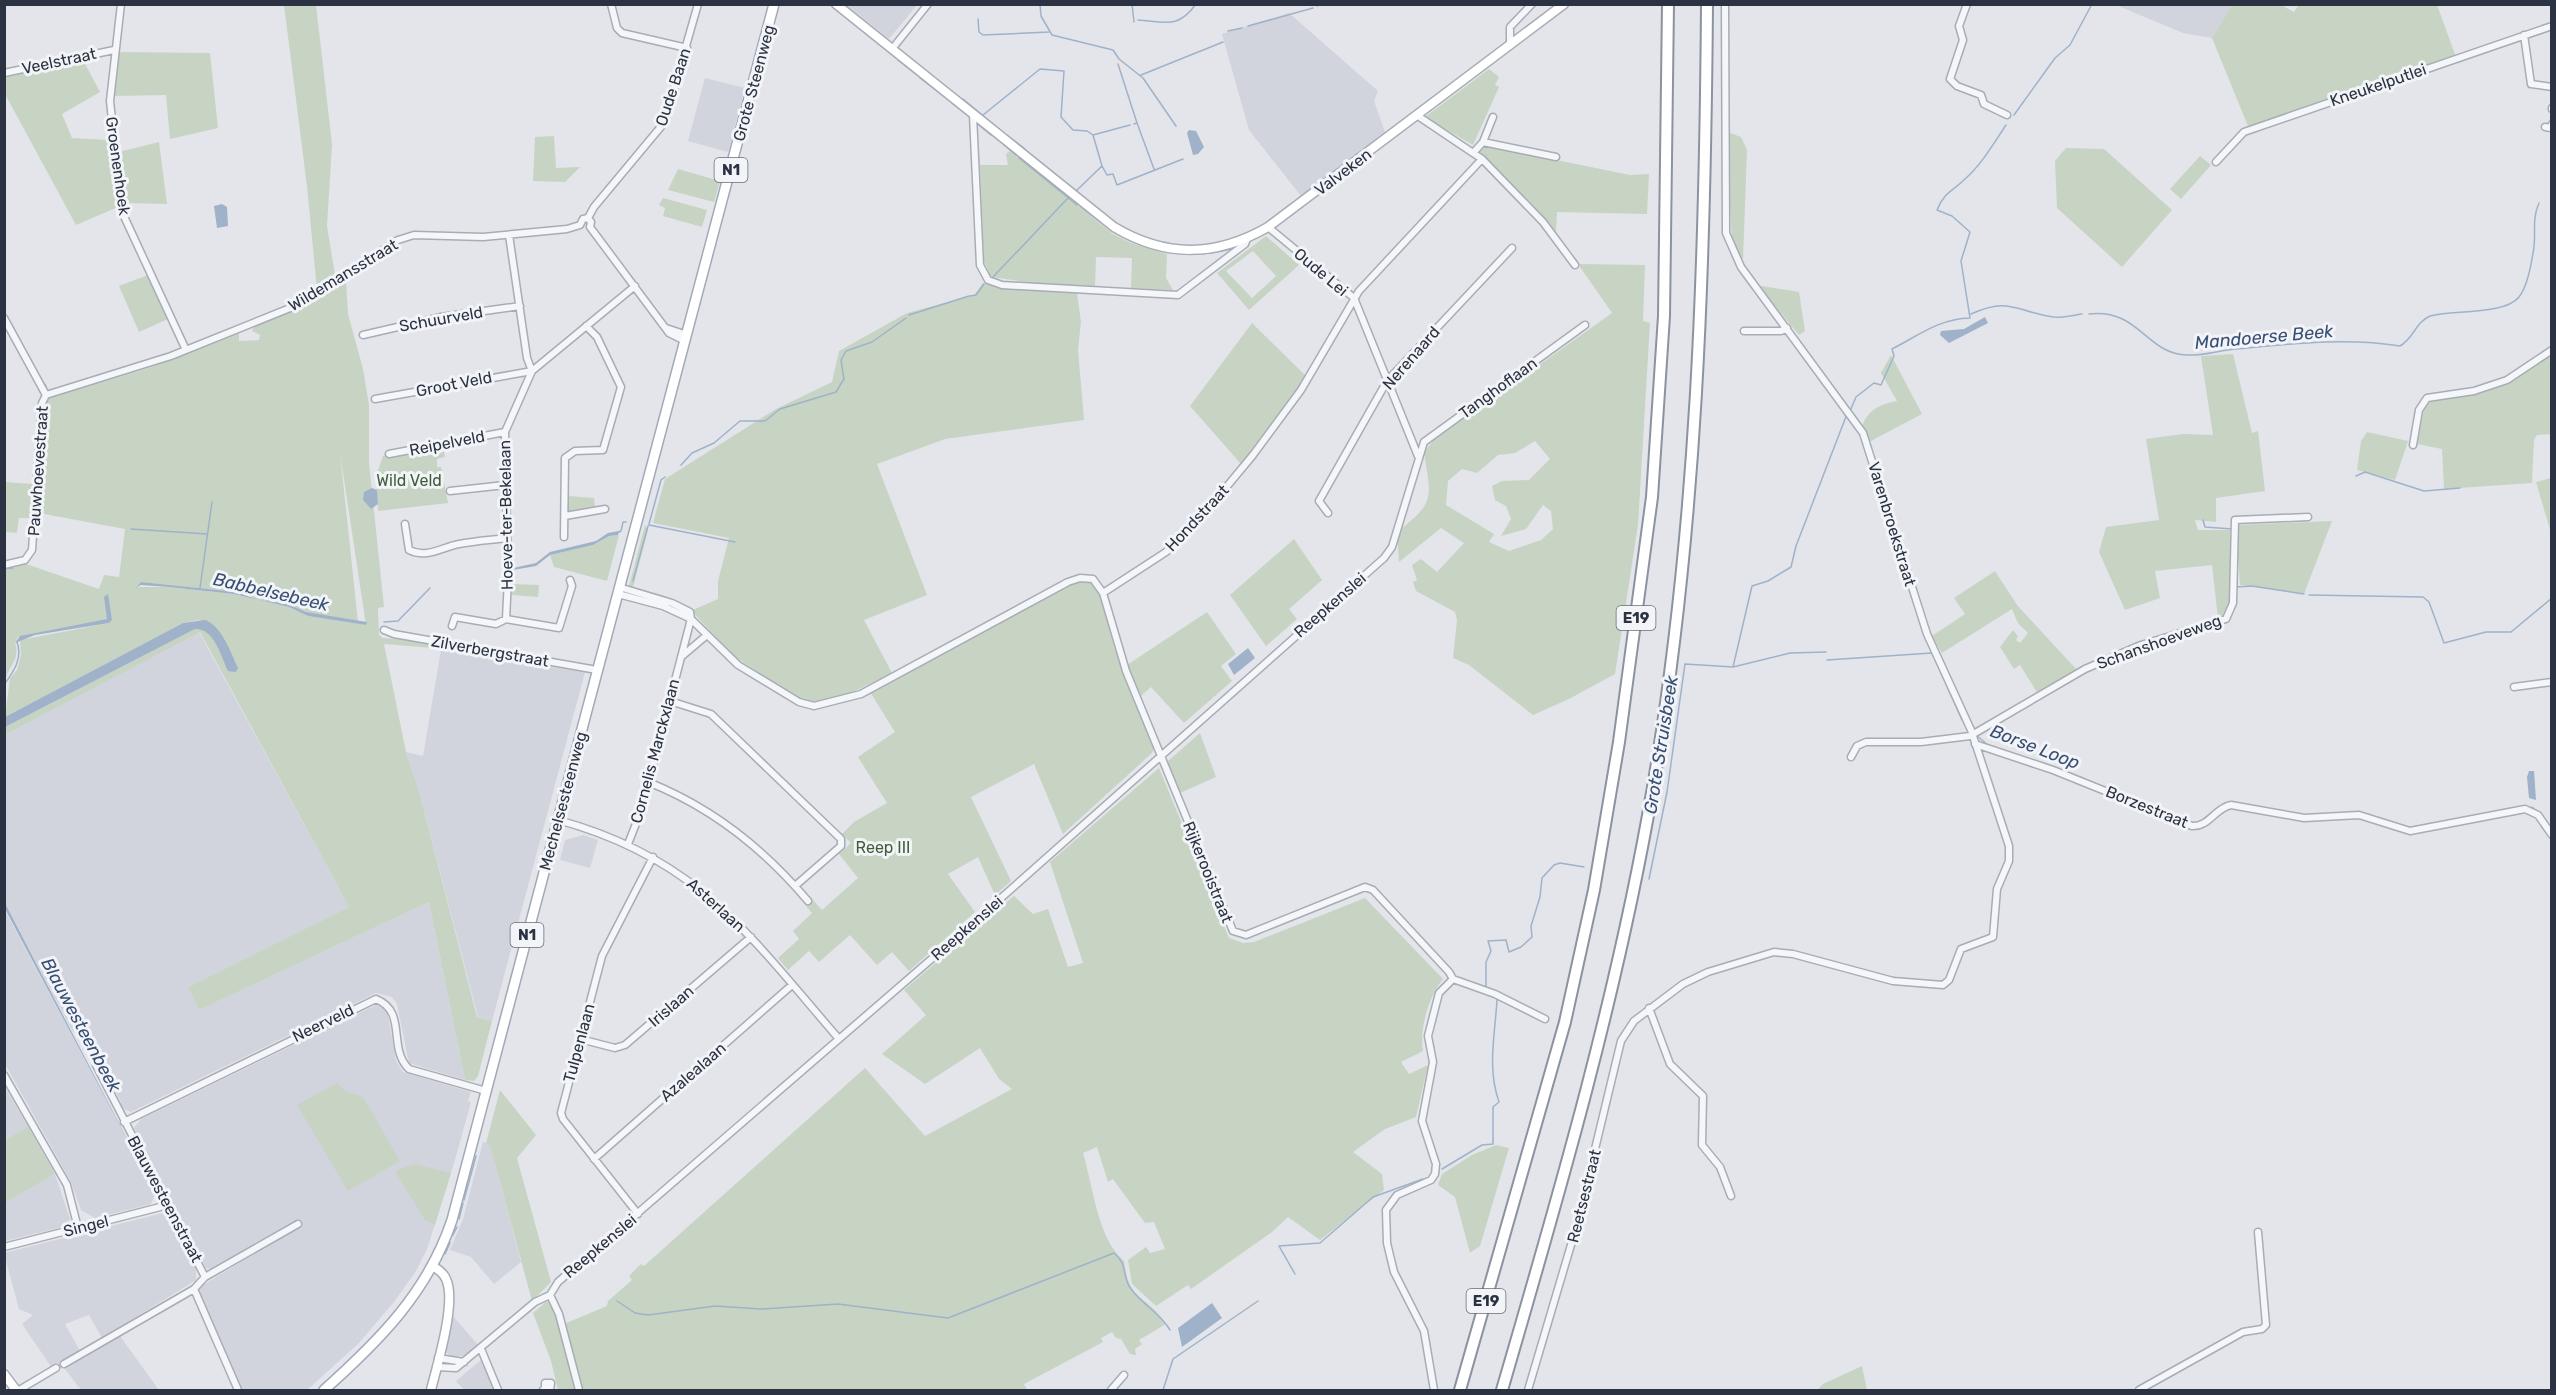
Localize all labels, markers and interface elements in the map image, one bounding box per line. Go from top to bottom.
street label: Grote Steenweg [729,23,779,143]
street label: Veelstraat [20,44,98,78]
street label: Oude Baan [651,46,695,128]
street label: Kneukelputlei [2327,60,2429,110]
street label: Groenenhoek [102,115,134,217]
street label: Valveken [1311,144,1375,200]
road number: N1 [714,158,748,182]
street label: Wildemansstraat [285,235,401,315]
street label: Oude Lei [1290,244,1352,300]
street label: Schuurveld [398,302,484,336]
water label: Mandoerse Beek [2194,320,2335,354]
street label: Nerenaard [1378,322,1444,394]
street label: Tanghoflaan [1455,353,1541,423]
street label: Groot Veld [414,367,494,401]
street label: Pauwhoevestraat [24,405,52,537]
street label: Reipelveld [408,426,486,460]
street label: Hoeve-ter-Bekelaan [495,440,517,590]
street label: Varenbroekstraat [1864,460,1920,588]
park label: Wild Veld [376,471,442,490]
street label: Hondstraat [1161,481,1233,555]
water label: Babbelsebeek [211,568,332,616]
street label: Reepkenslei [1290,569,1370,641]
road number: E19 [1616,606,1656,630]
street label: Schanshoeveweg [2094,611,2224,673]
street label: Zilverbergstraat [430,631,550,671]
water label: Grote Struisbeek [1639,673,1683,816]
street label: Cornelis Marckxlaan [627,677,683,825]
water label: Borse Loop [1987,720,2083,774]
street label: Mechelsesteenweg [535,729,591,873]
street label: Borzestraat [2103,782,2191,832]
street label: Rijkerooistraat [1179,819,1237,925]
park label: Reep III [856,838,910,857]
street label: Asterlaan [683,874,749,936]
street label: Reepkenslei [927,892,1007,964]
road number: N1 [510,923,544,947]
water label: Blauwesteenbeek [36,954,126,1097]
street label: Irislaan [644,981,698,1031]
street label: Neerveld [289,1000,357,1046]
street label: Tulpenlaan [559,1001,599,1085]
street label: Azalealaan [656,1038,730,1106]
street label: Blauwesteenstraat [124,1132,206,1266]
street label: Reetsestraat [1563,1147,1605,1245]
street label: Reepkenslei [560,1210,640,1282]
street label: Singel [61,1211,111,1241]
road number: E19 [1466,1289,1506,1313]

